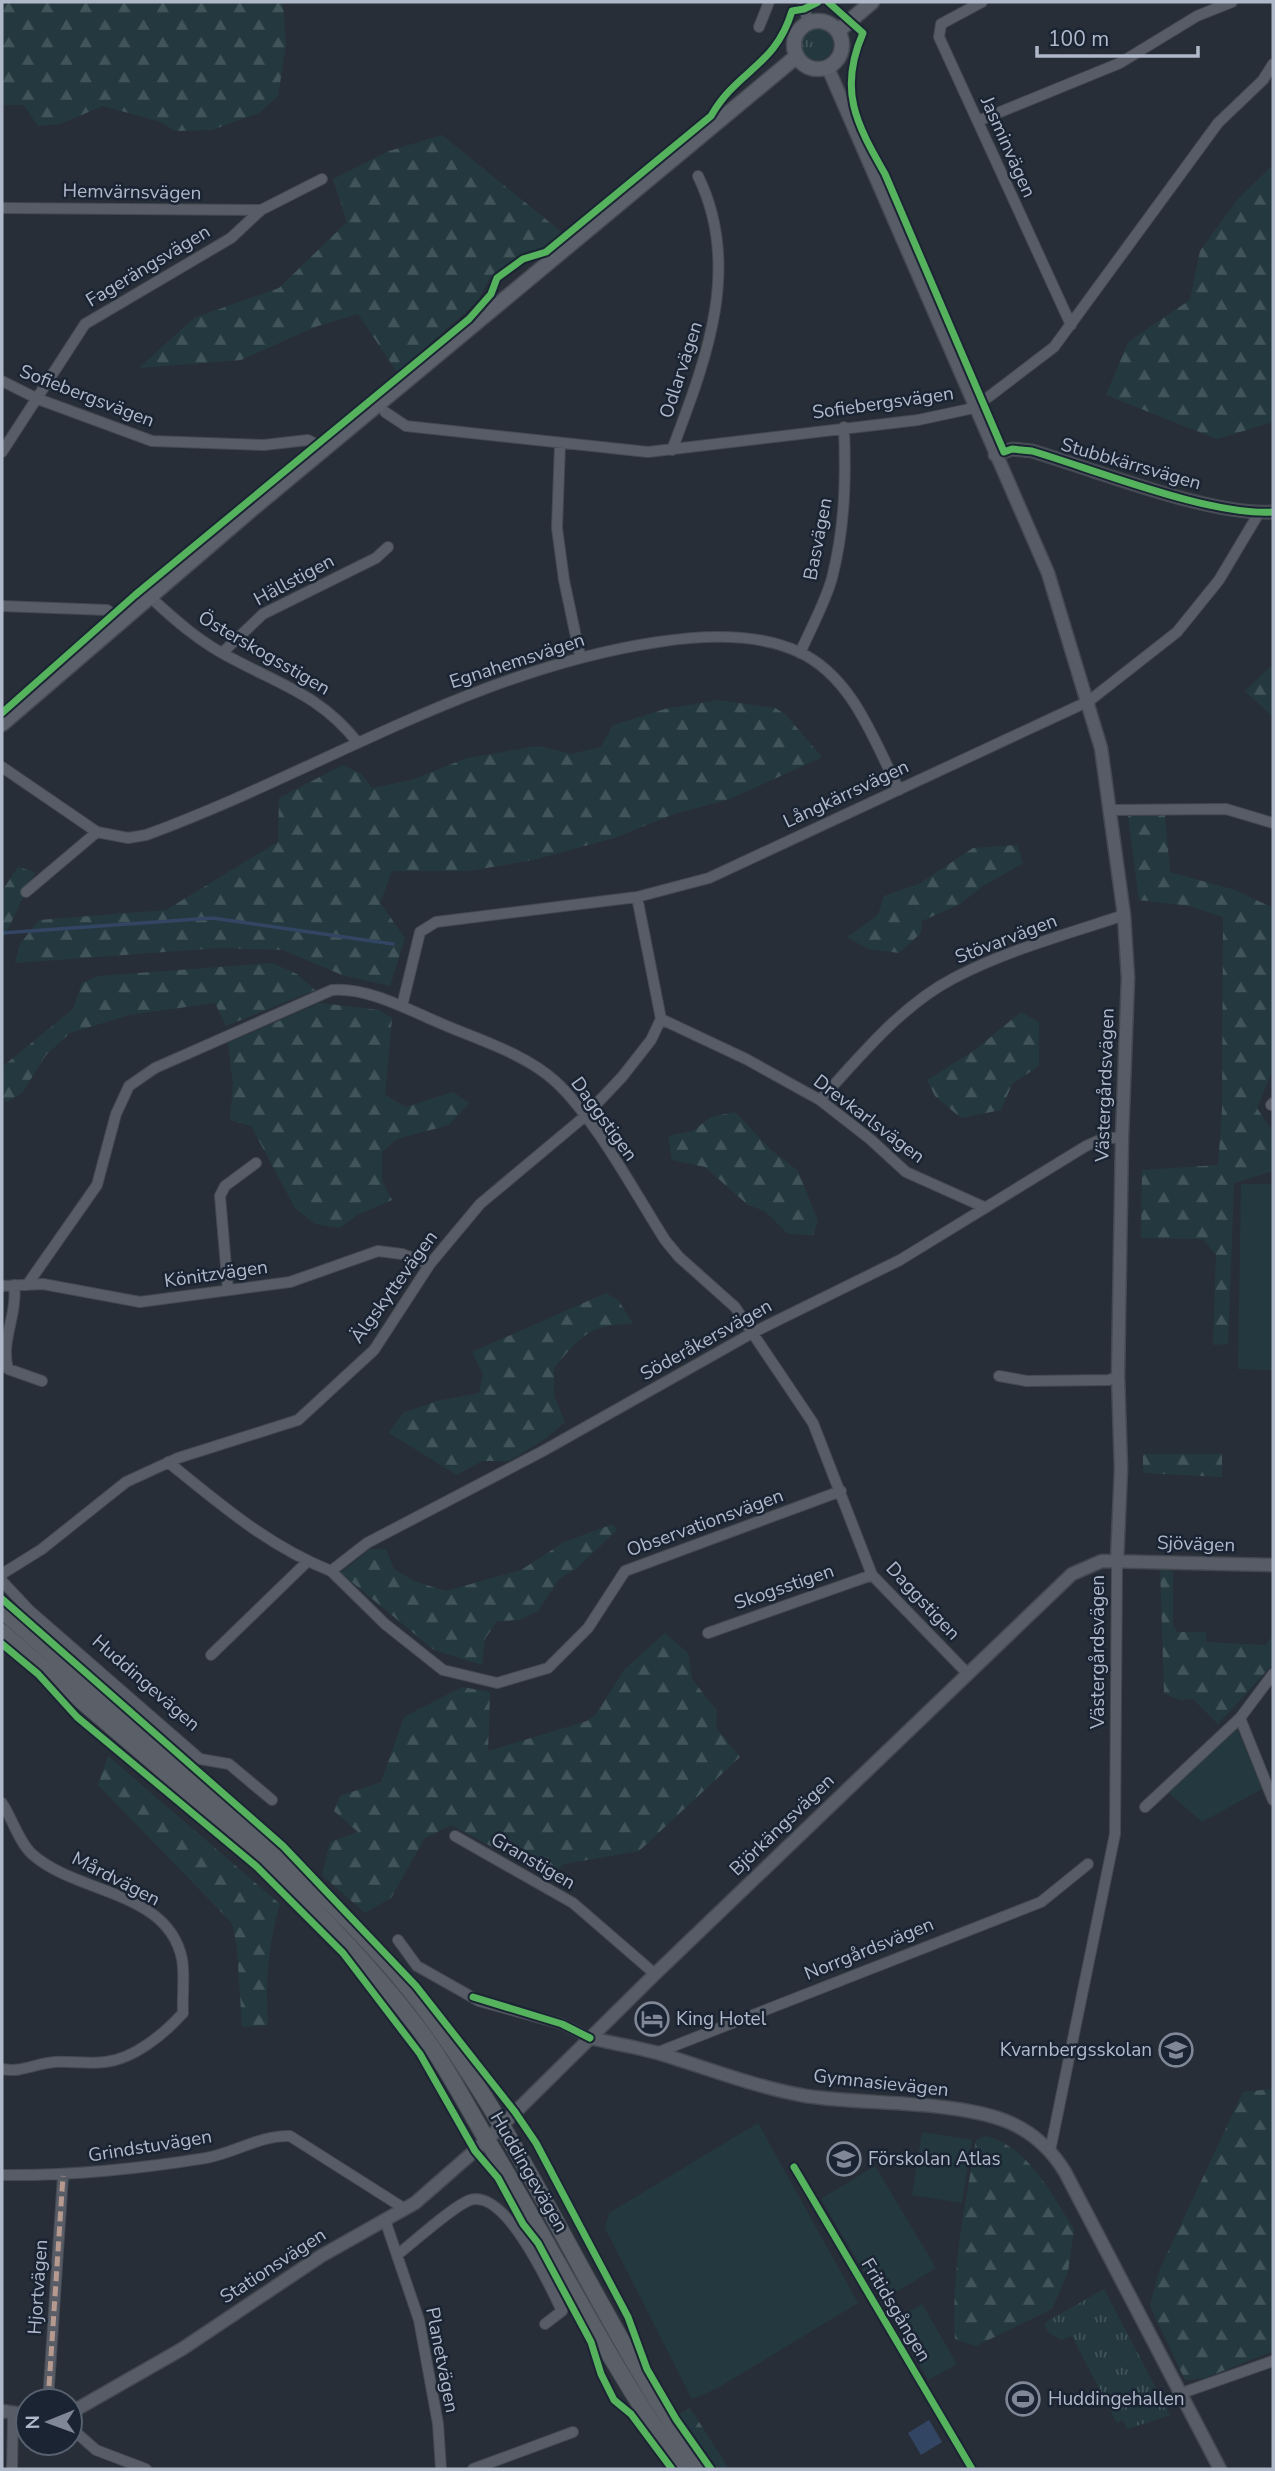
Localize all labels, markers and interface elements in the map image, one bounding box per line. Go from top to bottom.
scale bar [1037,14,1198,58]
text: 100 m [1048,25,1109,53]
street label: Jasminvägen [974,91,1042,202]
street label: Hemvärnsvägen [62,178,202,206]
street label: Fagerängsvägen [81,219,215,313]
street label: Odlarvägen [653,318,709,422]
street label: Sofiebergsvägen [16,358,158,434]
street label: Sofiebergsvägen [811,380,955,426]
street label: Stubbkärrsvägen [1058,432,1204,496]
street label: Basvägen [797,496,839,582]
street label: Hällstigen [249,548,339,612]
street label: Österskogsstigen [193,605,335,701]
street label: Egnahemsvägen [446,627,588,695]
street label: Långkärrsvägen [779,753,913,835]
street label: Stövarvägen [951,908,1061,970]
street label: Västergårdsvägen [1089,1008,1121,1163]
street label: Drevkarlsvägen [808,1069,930,1169]
street label: Daggstigen [565,1071,643,1167]
street label: Älgskyttevägen [344,1225,444,1349]
street label: Könitzvägen [162,1254,270,1294]
street label: Söderåkersvägen [635,1293,777,1387]
street label: Observationsvägen [623,1483,787,1563]
street label: Sjövägen [1156,1530,1236,1558]
street label: Daggstigen [880,1556,966,1646]
street label: Skogsstigen [731,1558,837,1616]
street label: Västergårdsvägen [1085,1575,1111,1730]
street label: Huddingevägen [86,1629,206,1737]
street label: Björkängsvägen [724,1768,840,1882]
street label: Granstigen [486,1826,580,1896]
street label: Mårdvägen [67,1846,165,1912]
street label: Norrgårdsvägen [800,1911,938,1987]
hotel icon: King Hotel [633,2000,671,2038]
place label: King Hotel [676,2006,767,2032]
school or university icon: Kvarnbergsskolan [1157,2031,1195,2069]
place label: Kvarnbergsskolan [1000,2037,1152,2063]
street label: Gymnasievägen [812,2063,950,2103]
street label: Huddingevägen [484,2107,574,2237]
street label: Grindstuvägen [86,2123,214,2169]
school or university icon: Förskolan Atlas [825,2140,863,2178]
place label: Förskolan Atlas [868,2146,1001,2172]
street label: Stationsvägen [215,2222,331,2310]
street label: Hjortvägen [22,2239,54,2335]
street label: Fritidsgången [855,2253,937,2367]
street label: Planetvägen [419,2305,465,2415]
sports icon: Huddingehallen [1004,2380,1042,2418]
place label: Huddingehallen [1048,2386,1185,2412]
north arrow [14,2387,84,2457]
text: N [20,2415,46,2430]

